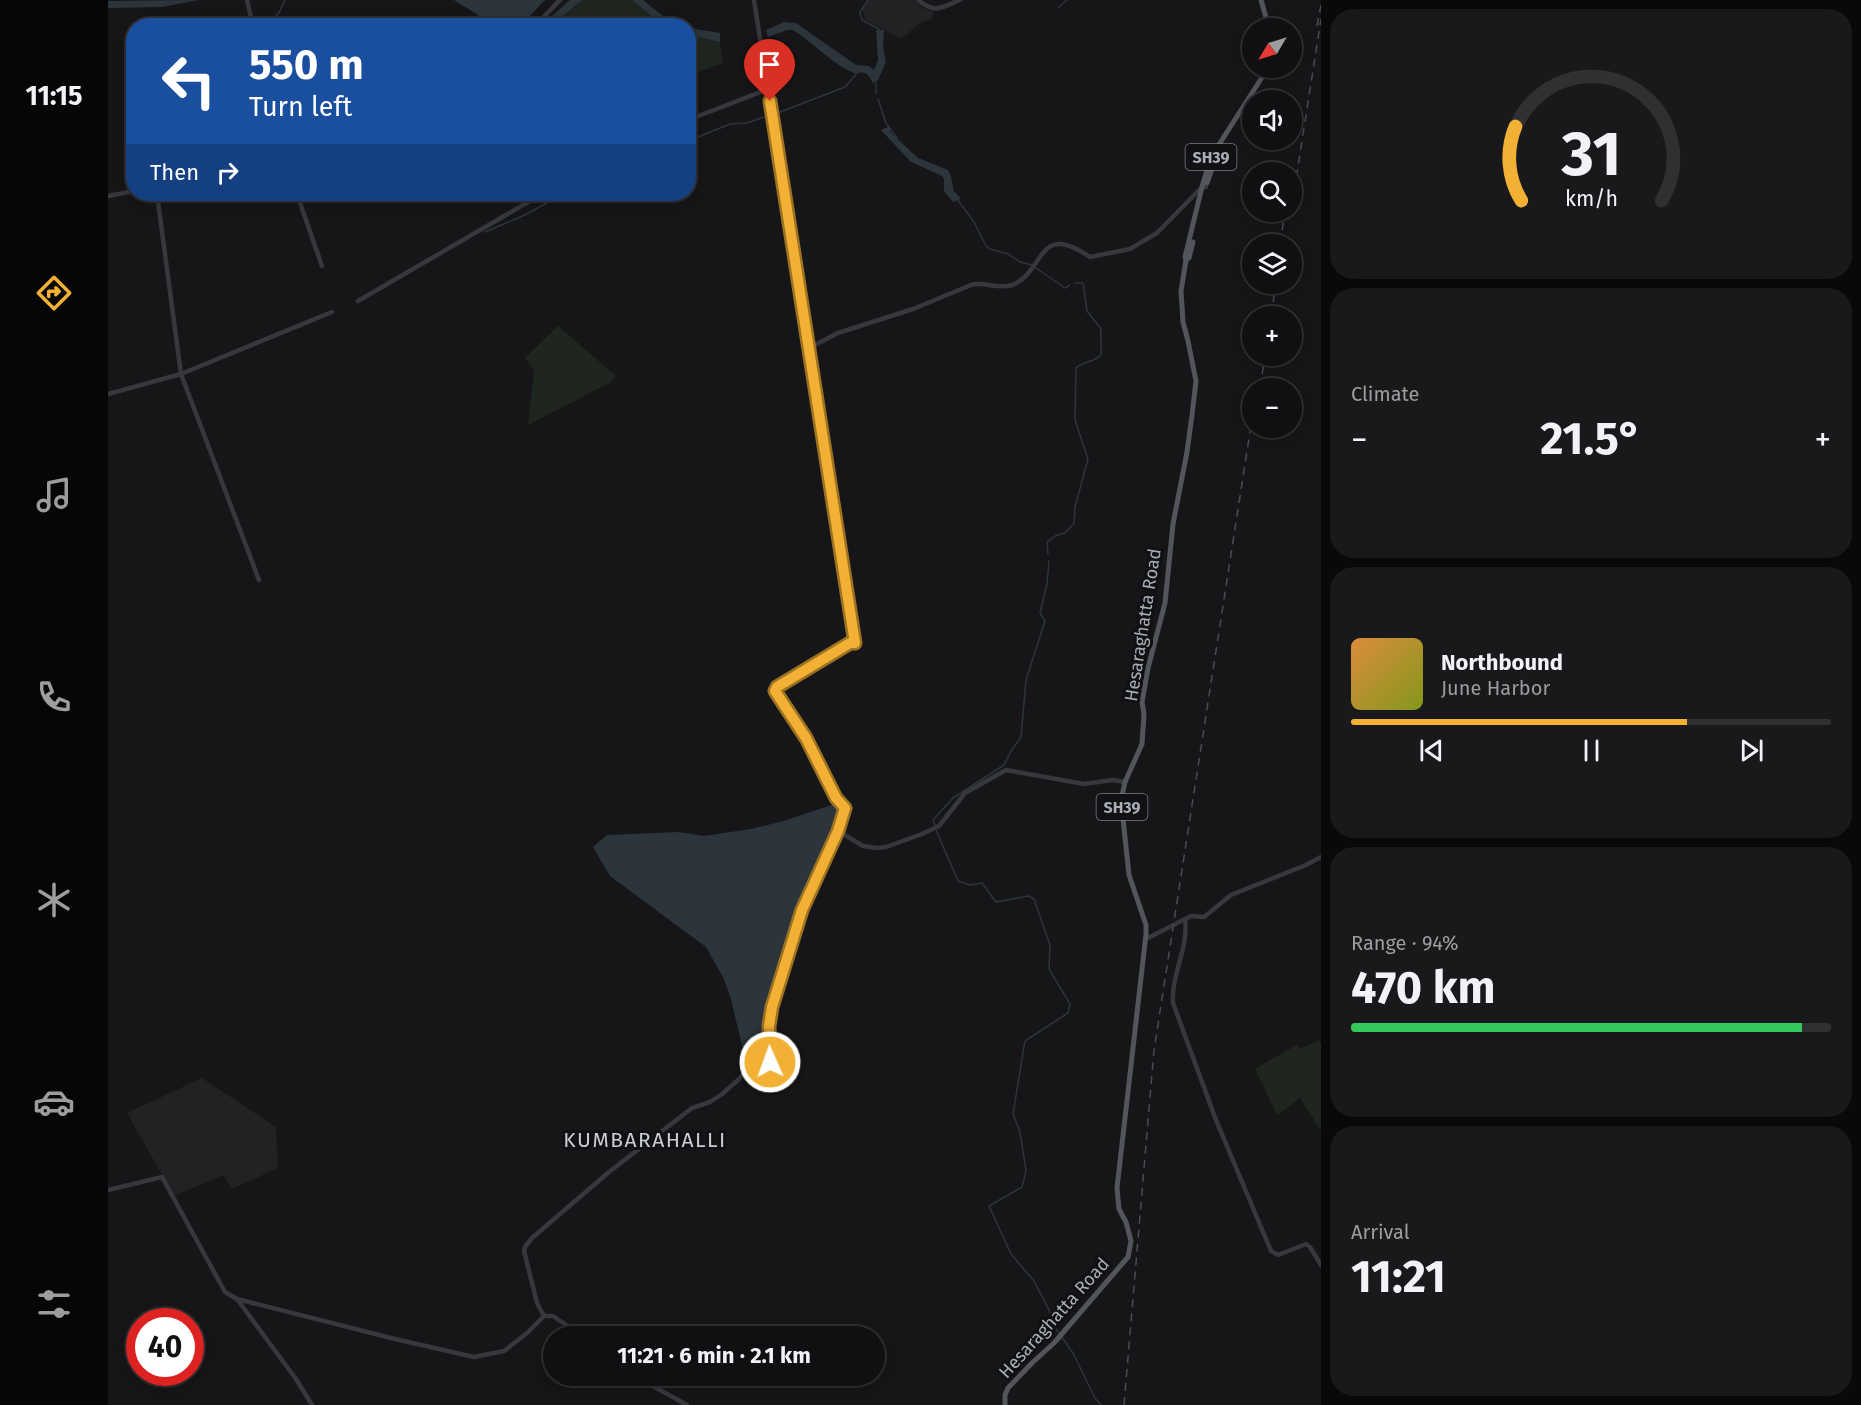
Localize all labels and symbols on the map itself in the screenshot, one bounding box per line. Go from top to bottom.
north arrow [1242,18,1302,78]
pin [744,39,795,101]
road number: SH39 [1186,144,1236,170]
street label: Hesaraghatta Road [1120,547,1166,703]
road number: SH39 [1096,794,1148,820]
position arrow [738,1030,802,1094]
district label: KUMBARAHALLI [563,1127,727,1153]
street label: Hesaraghatta Road [994,1253,1114,1383]
speed limit sign: 40 [126,1308,204,1386]

